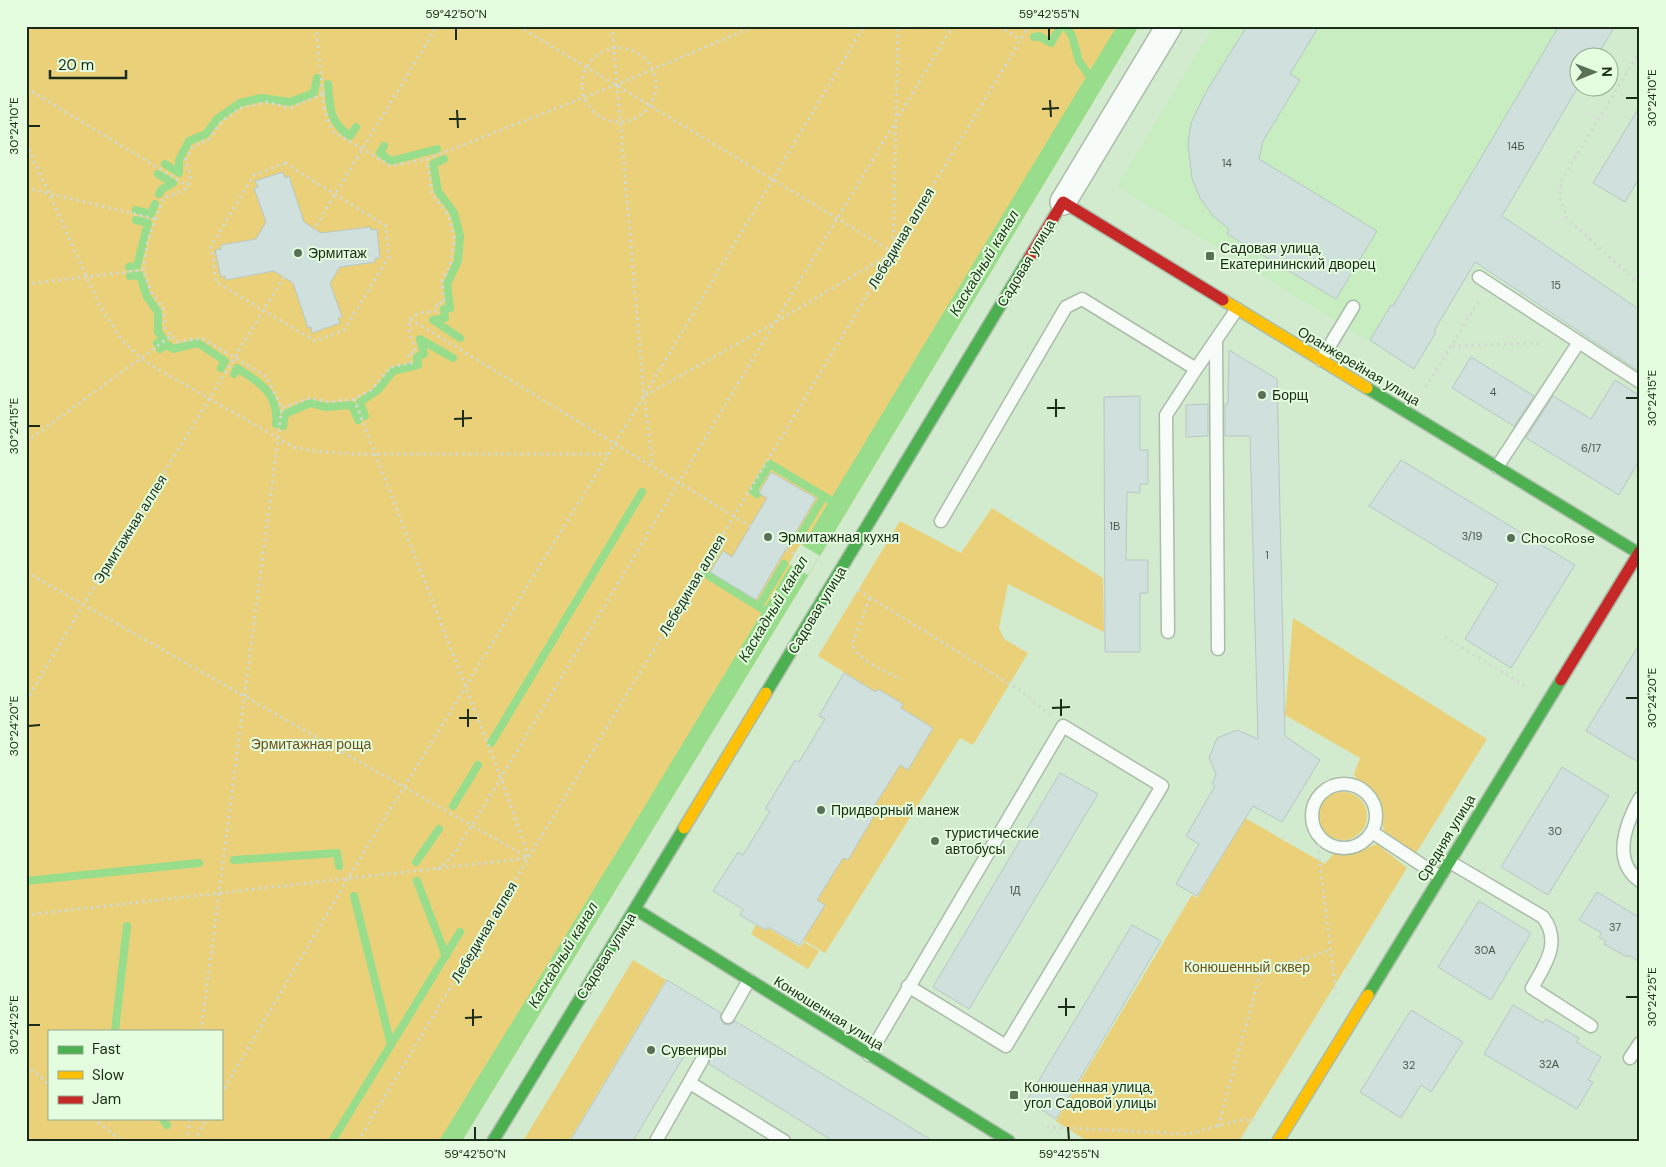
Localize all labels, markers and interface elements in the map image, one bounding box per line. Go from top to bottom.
text: 59°42'50"N [425,6,487,22]
text: 59°42'55"N [1019,6,1079,22]
scale bar [50,48,126,80]
north arrow [1568,48,1618,98]
text: 20 m [58,55,94,75]
text: N [1598,67,1616,77]
text: 30°24'10"E [1644,69,1660,127]
text: 30°24'10"E [6,97,22,155]
house number: 14Б [1507,139,1525,153]
house number: 14 [1222,156,1232,170]
street label: Лебединая аллея [864,184,938,292]
water label: Каскадный канал [944,206,1024,320]
street label: Садовая улица [993,216,1059,310]
place label: Садовая улица, Екатерининский дворец [1220,239,1376,273]
place label: Эрмитаж [308,244,367,262]
marker: Эрмитаж [292,247,304,259]
marker: Садовая улица, Екатерининский дворец [1204,250,1216,262]
house number: 15 [1551,278,1561,292]
street label: Оранжерейная улица [1294,322,1424,410]
text: 30°24'15"E [1644,370,1660,426]
house number: 4 [1490,385,1497,399]
place label: Борщ [1272,386,1309,404]
marker: Борщ [1256,389,1268,401]
text: 30°24'15"E [6,398,22,454]
house number: 6/17 [1581,441,1601,455]
street label: Эрмитажная аллея [89,471,171,587]
house number: 1В [1110,519,1120,533]
place label: Эрмитажная кухня [778,528,899,546]
house number: 3/19 [1462,529,1482,543]
place label: ChocoRose [1521,529,1595,547]
street label: Лебединая аллея [655,531,729,639]
marker: Эрмитажная кухня [762,531,774,543]
marker: ChocoRose [1505,532,1517,544]
house number: 1 [1265,548,1269,562]
water label: Каскадный канал [733,552,813,666]
street label: Садовая улица [784,563,850,657]
text: 30°24'20"E [1644,667,1660,728]
text: 30°24'20"E [6,695,22,756]
park label: Эрмитажная роща [251,735,371,753]
street label: Средняя улица [1413,791,1479,885]
place label: Придворный манеж [831,801,960,819]
marker: Придворный манеж [815,804,827,816]
place label: туристические автобусы [945,824,1039,858]
house number: 30 [1548,824,1562,838]
marker: туристические автобусы [929,835,941,847]
street label: Лебединая аллея [447,878,521,986]
house number: 1Д [1010,883,1021,897]
water label: Каскадный канал [523,898,603,1012]
street label: Садовая улица [572,909,640,1003]
house number: 37 [1609,920,1621,934]
house number: 30А [1474,943,1496,957]
park label: Конюшенный сквер [1184,958,1310,976]
text: 30°24'25"E [1644,967,1660,1027]
street label: Конюшенная улица [771,972,887,1054]
text: 30°24'25"E [6,995,22,1055]
legend [48,1030,222,1120]
text: Fast [92,1039,121,1059]
place label: Сувениры [661,1041,727,1059]
marker: Сувениры [645,1044,657,1056]
house number: 32А [1539,1057,1560,1071]
house number: 32 [1403,1058,1415,1072]
text: Slow [92,1065,125,1085]
place label: Конюшенная улица, угол Садовой улицы [1024,1078,1157,1112]
text: Jam [92,1089,121,1109]
marker: Конюшенная улица, угол Садовой улицы [1008,1089,1020,1101]
text: 59°42'50"N [444,1146,506,1162]
text: 59°42'55"N [1039,1146,1099,1162]

